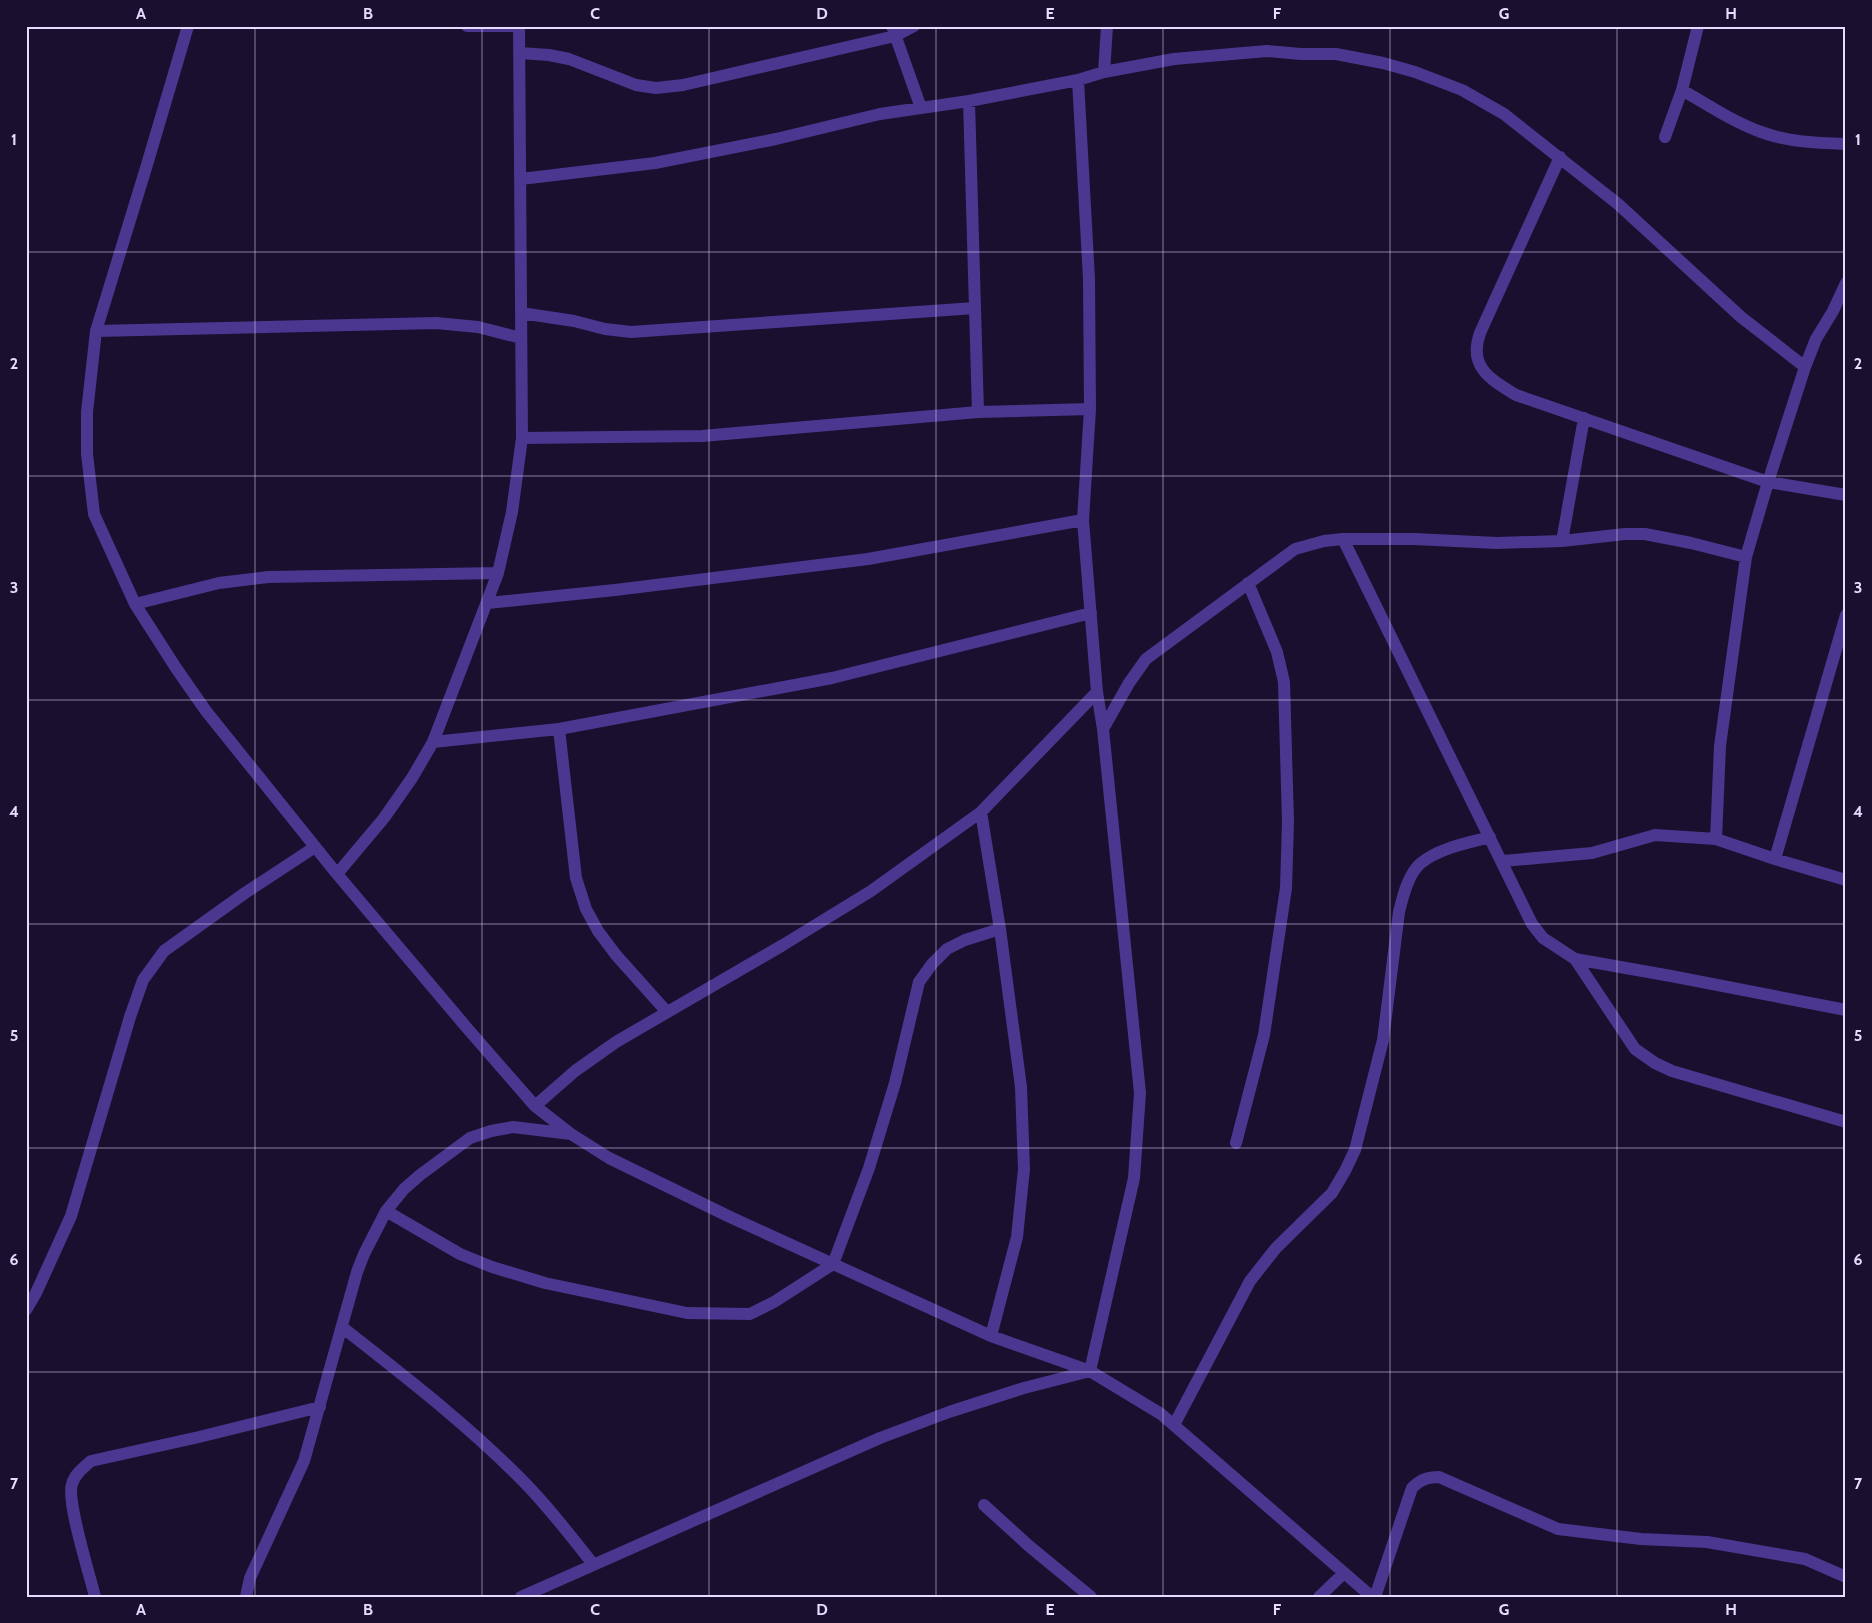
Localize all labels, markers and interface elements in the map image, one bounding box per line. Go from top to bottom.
text: A [136,4,146,23]
text: B [363,4,373,23]
text: C [590,4,600,23]
text: D [816,4,828,23]
text: E [1045,4,1055,23]
text: F [1273,4,1282,23]
text: G [1499,4,1509,23]
text: H [1725,4,1737,23]
text: 1 [11,130,17,149]
text: 1 [1855,130,1861,149]
text: 2 [10,354,18,373]
text: 2 [1854,354,1862,373]
text: 3 [10,578,18,597]
text: 3 [1854,578,1862,597]
text: 4 [9,802,19,821]
text: 4 [1853,802,1863,821]
text: 5 [10,1026,18,1045]
text: 5 [1854,1026,1862,1045]
text: 6 [10,1250,19,1269]
text: 6 [1854,1250,1863,1269]
text: 7 [10,1474,19,1493]
text: 7 [1854,1474,1863,1493]
text: A [136,1600,146,1619]
text: B [363,1600,373,1619]
text: C [590,1600,600,1619]
text: D [816,1600,828,1619]
text: E [1045,1600,1055,1619]
text: F [1273,1600,1282,1619]
text: G [1499,1600,1509,1619]
text: H [1725,1600,1737,1619]

